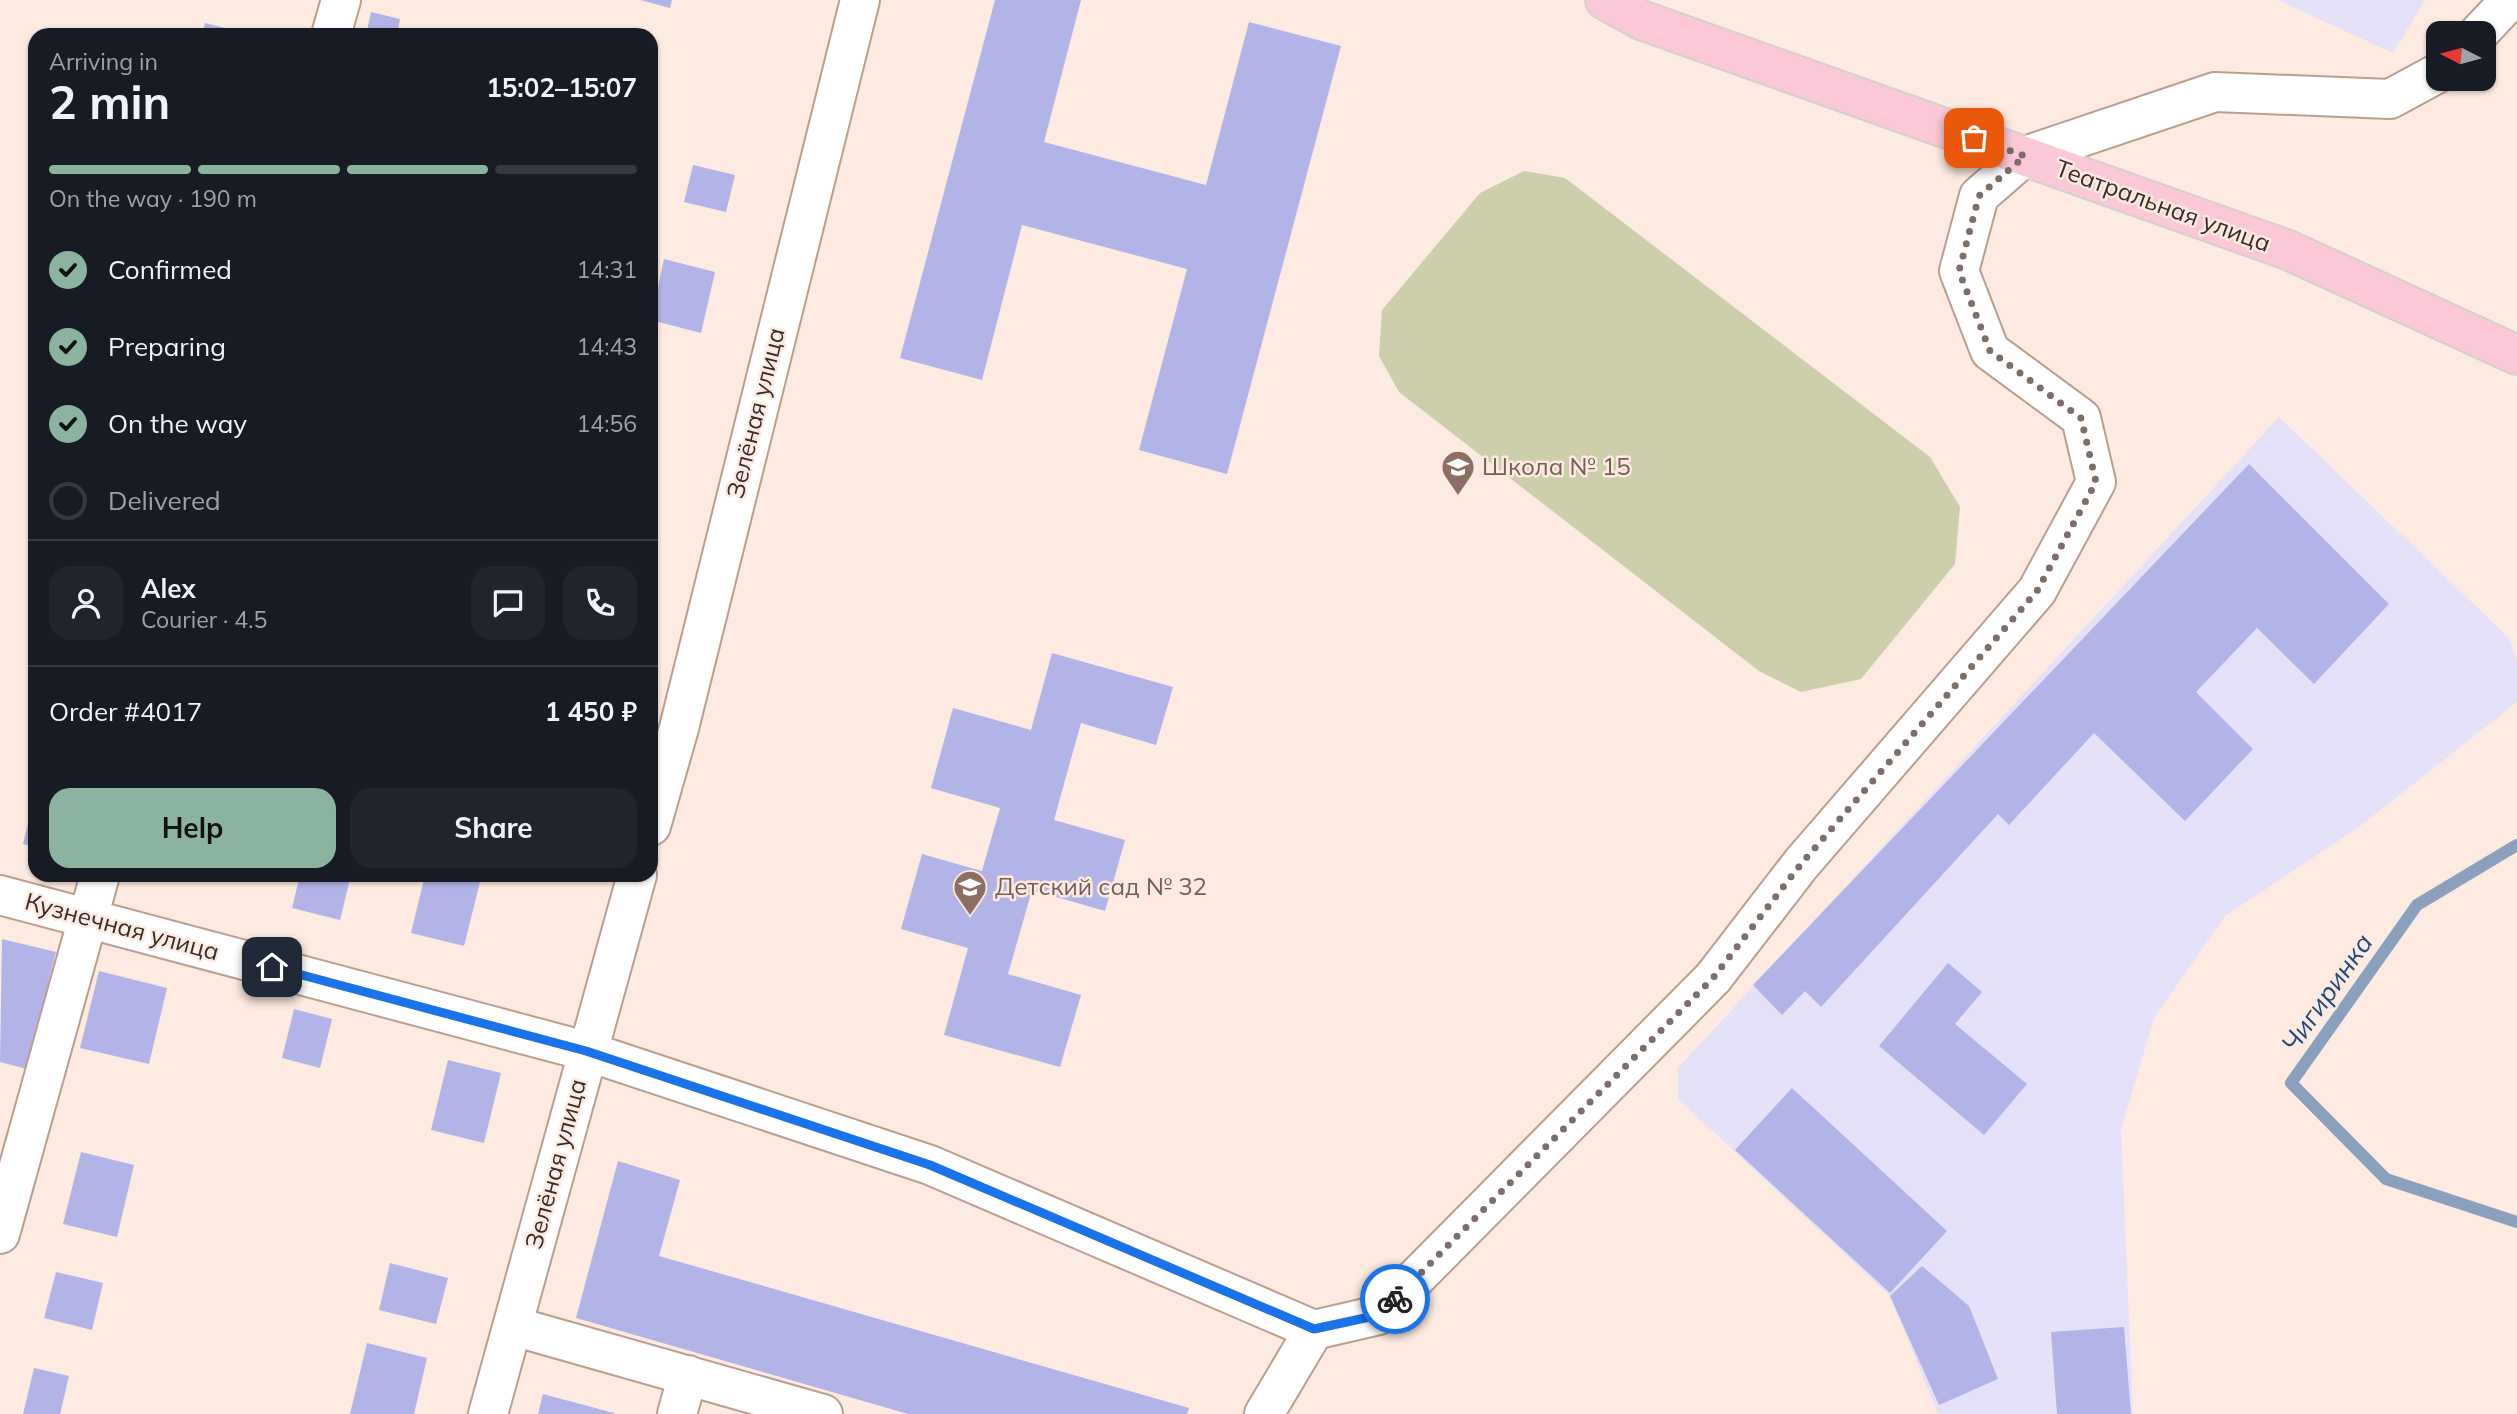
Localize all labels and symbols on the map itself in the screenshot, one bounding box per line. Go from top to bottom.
north arrow [2426,21,2496,91]
pin [1944,108,2004,168]
street label: Театральная улица [2052,152,2275,258]
street label: Зелёная улица [719,324,791,501]
school or university icon: Школа № 15 [1439,448,1477,497]
place label: Школа № 15 [1482,451,1631,481]
school or university icon: Детский сад № 32 [951,868,989,917]
place label: Детский сад № 32 [995,871,1207,901]
street label: Кузнечная улица [22,886,223,966]
water label: Чигиринка [2274,927,2379,1058]
pin [242,937,302,997]
street label: Зелёная улица [518,1075,592,1252]
courier [1360,1264,1430,1334]

